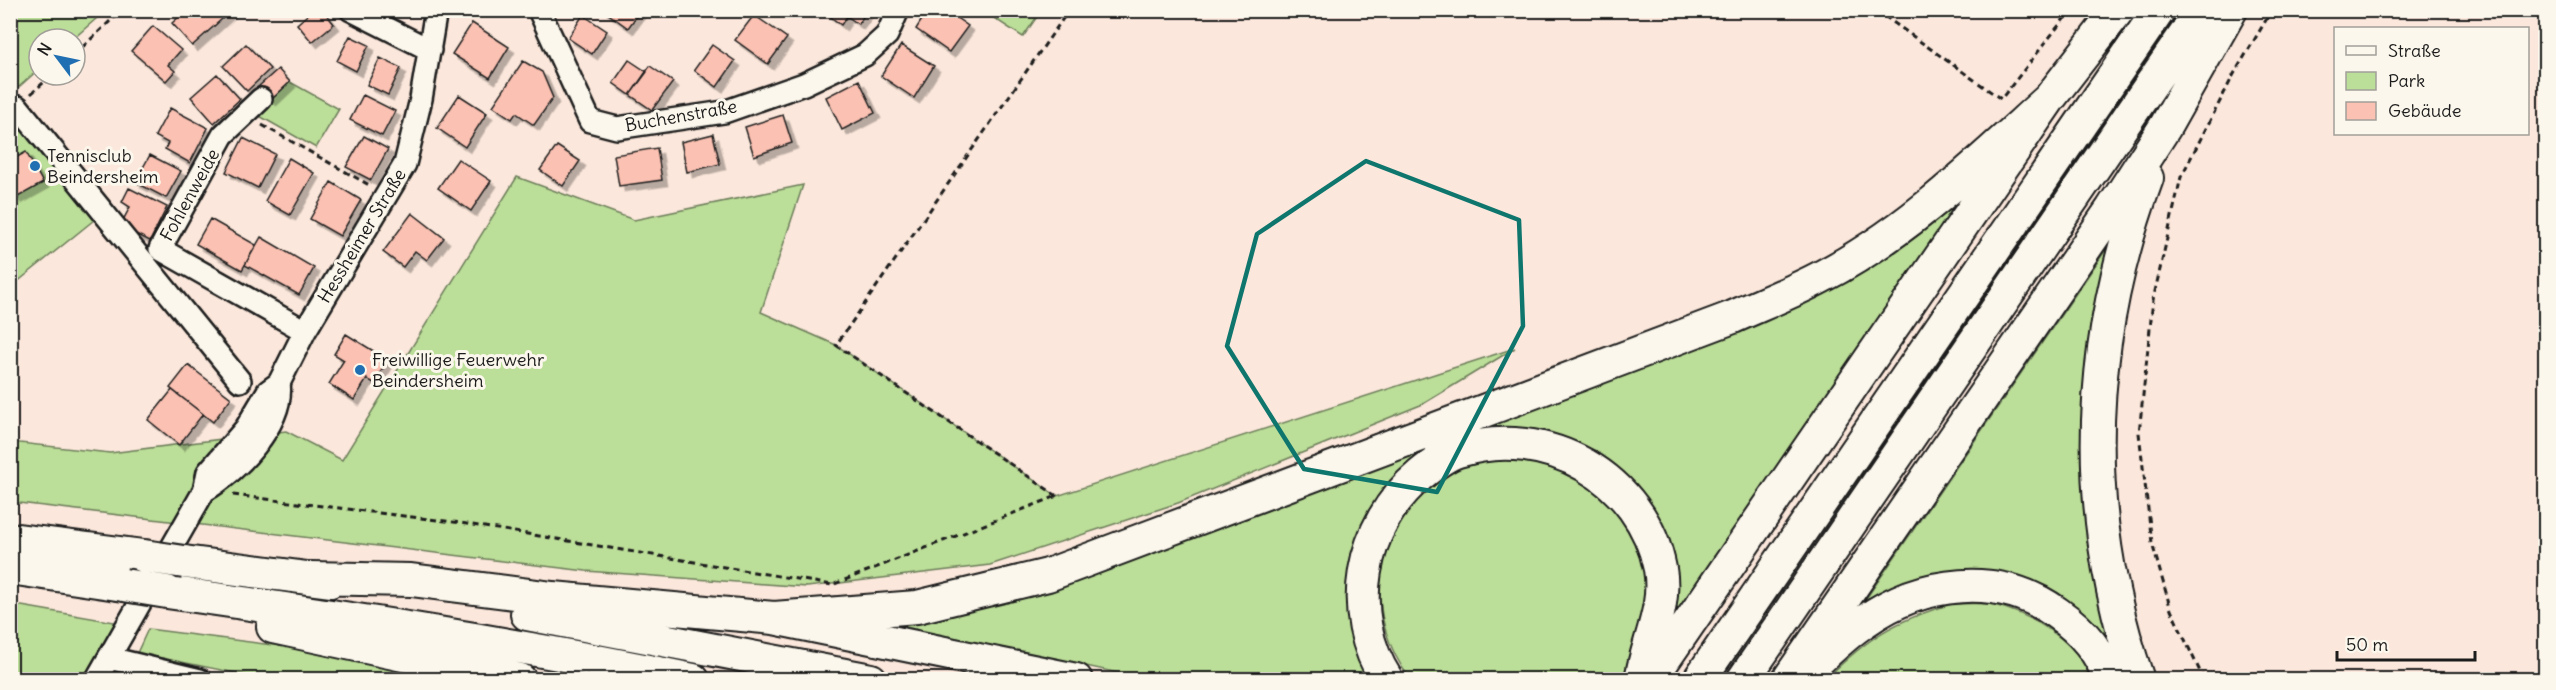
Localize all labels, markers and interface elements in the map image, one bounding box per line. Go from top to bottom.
north arrow [27,27,87,87]
legend [2334,27,2529,135]
text: N [33,39,56,59]
text: Straße [2388,39,2441,62]
text: Park [2388,69,2425,92]
street label: Buchenstraße [623,94,739,137]
text: Gebäude [2388,99,2461,122]
place label: Tennisclub Beindersheim [47,144,159,188]
street label: Fohlenweide [155,145,224,245]
marker: Tennisclub Beindersheim [28,159,42,173]
street label: Hessheimer Straße [312,164,411,307]
place label: Freiwillige Feuerwehr Beindersheim [372,348,545,392]
marker: Freiwillige Feuerwehr Beindersheim [353,363,367,377]
scale bar [2337,624,2475,662]
text: 50 m [2346,633,2388,656]

